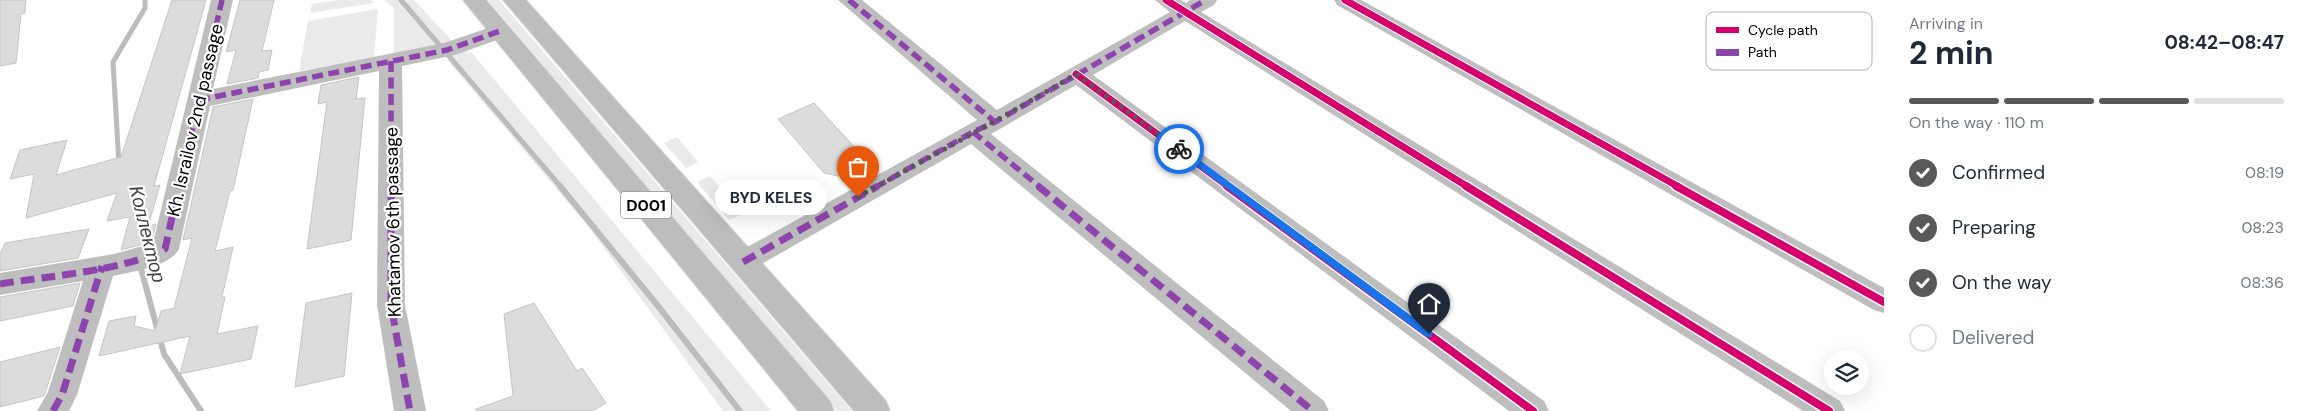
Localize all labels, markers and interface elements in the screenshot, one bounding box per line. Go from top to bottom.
legend [1706,12,1872,70]
text: Arriving in [1909,13,1983,34]
street label: Kh. Israilov 2nd passage [161,21,229,219]
text: Cycle path [1748,21,1818,39]
text: 08:42–08:47 [2164,30,2284,55]
text: 2 min [1909,32,1994,74]
text: Path [1748,43,1777,61]
text: On the way · 110 m [1909,112,2044,133]
courier [1154,124,1204,174]
street label: Khatamov 6th passage [379,127,407,317]
icon: bike [1165,135,1193,163]
pin [837,146,879,197]
icon: bag [844,153,872,181]
icon: check [1909,159,1937,187]
text: Confirmed [1952,160,2045,185]
text: 08:19 [2245,162,2284,183]
callout: BYD KELES [716,180,828,214]
water label: Коллектор [123,183,172,285]
text: BYD KELES [730,187,812,208]
road number: D001 [621,192,671,218]
icon: check [1909,214,1937,242]
text: Preparing [1952,215,2036,240]
text: 08:23 [2241,217,2284,238]
icon: check [1909,269,1937,297]
text: On the way [1952,270,2052,295]
text: 08:36 [2241,272,2284,293]
pin [1408,283,1450,334]
icon: home [1415,290,1443,318]
text: Delivered [1952,325,2034,350]
map controls [1824,350,1869,395]
button: layers [1824,350,1869,395]

